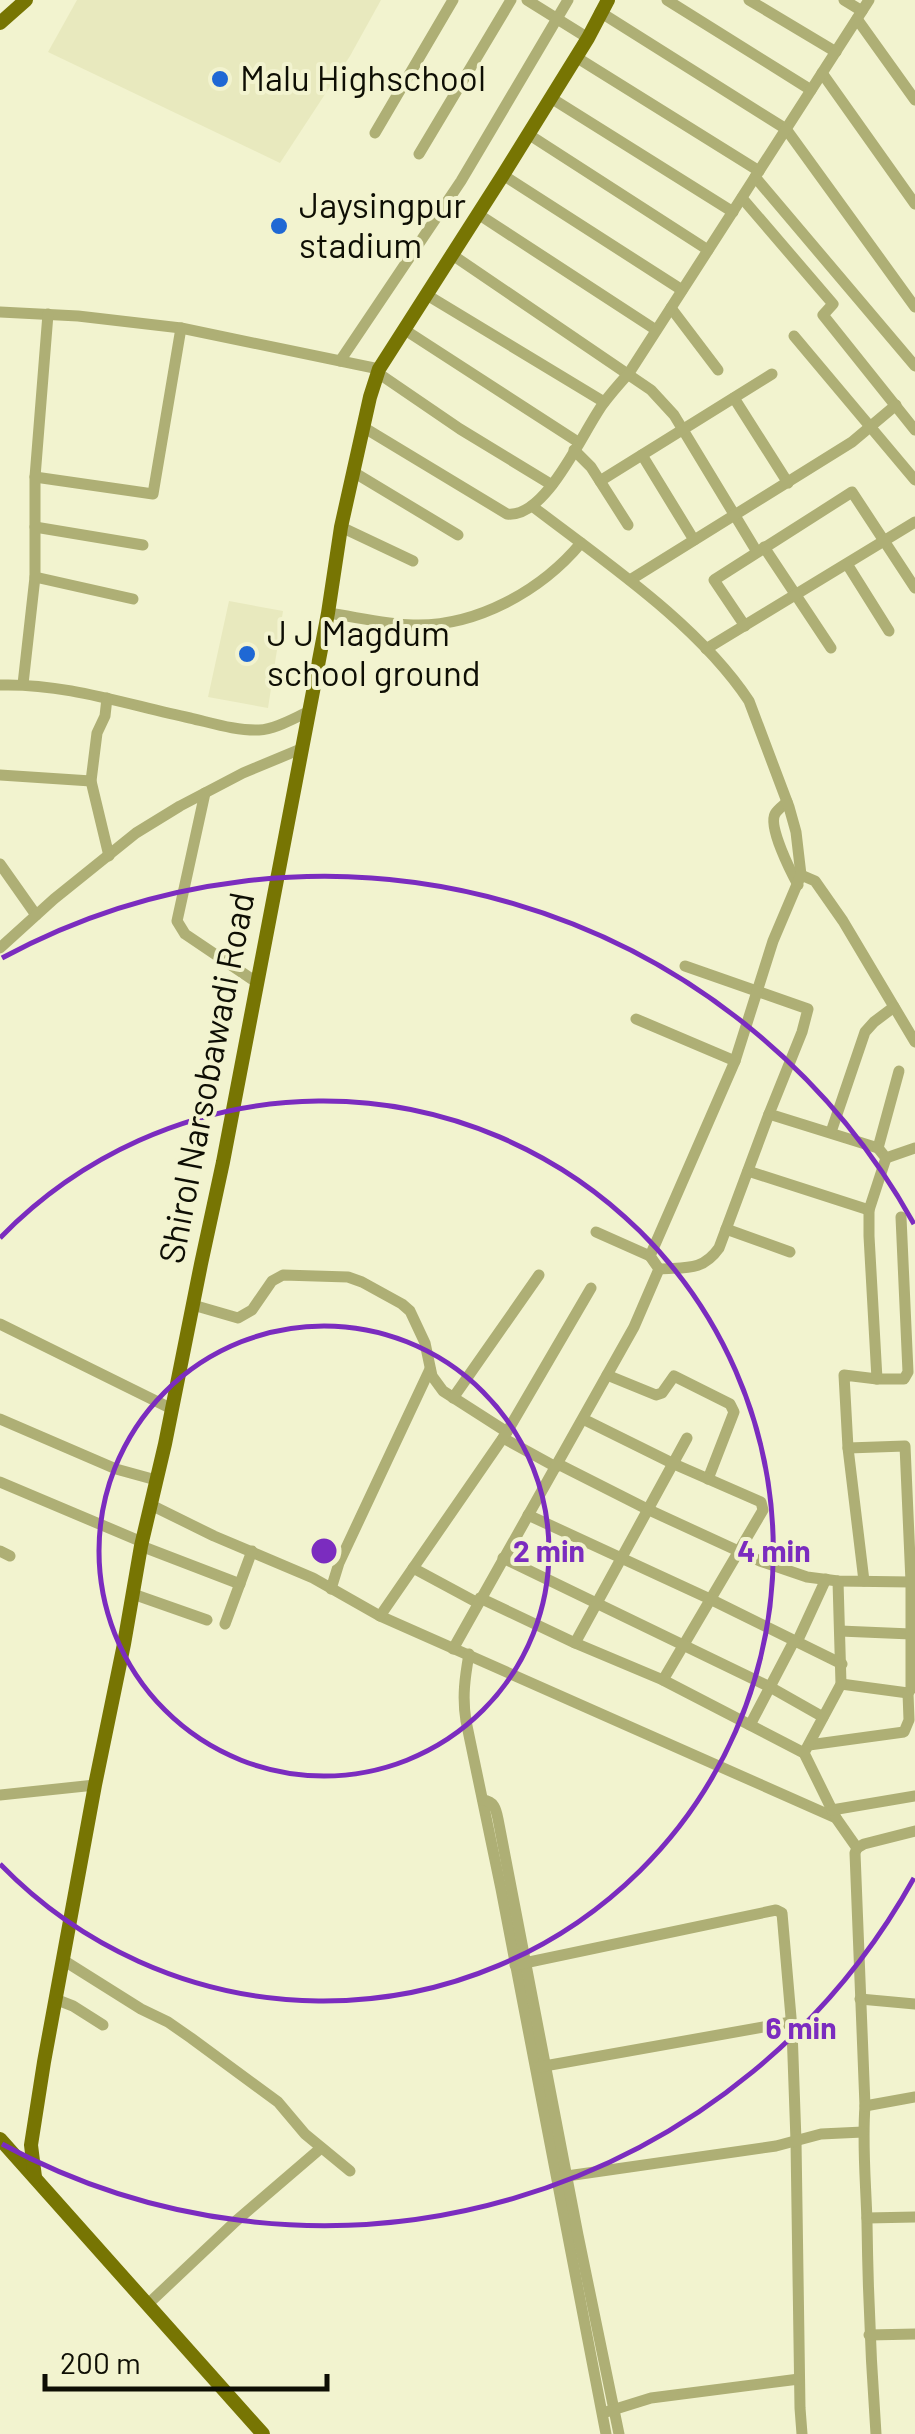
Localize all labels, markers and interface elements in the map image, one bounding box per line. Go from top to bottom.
place label: Malu Highschool [240,56,486,98]
marker: Malu Highschool [209,68,231,90]
place label: Jaysingpur stadium [299,183,466,265]
marker: Jaysingpur stadium [268,215,290,237]
place label: J J Magdum school ground [267,611,481,693]
marker: J J Magdum school ground [236,643,258,665]
street label: Shirol Narsobawadi Road [148,889,262,1267]
text: 2 min [513,1532,585,1568]
text: 4 min [737,1532,811,1568]
centre of rings [306,1533,342,1569]
text: 6 min [765,2009,837,2045]
scale bar [45,2329,328,2391]
text: 200 m [60,2344,141,2380]

